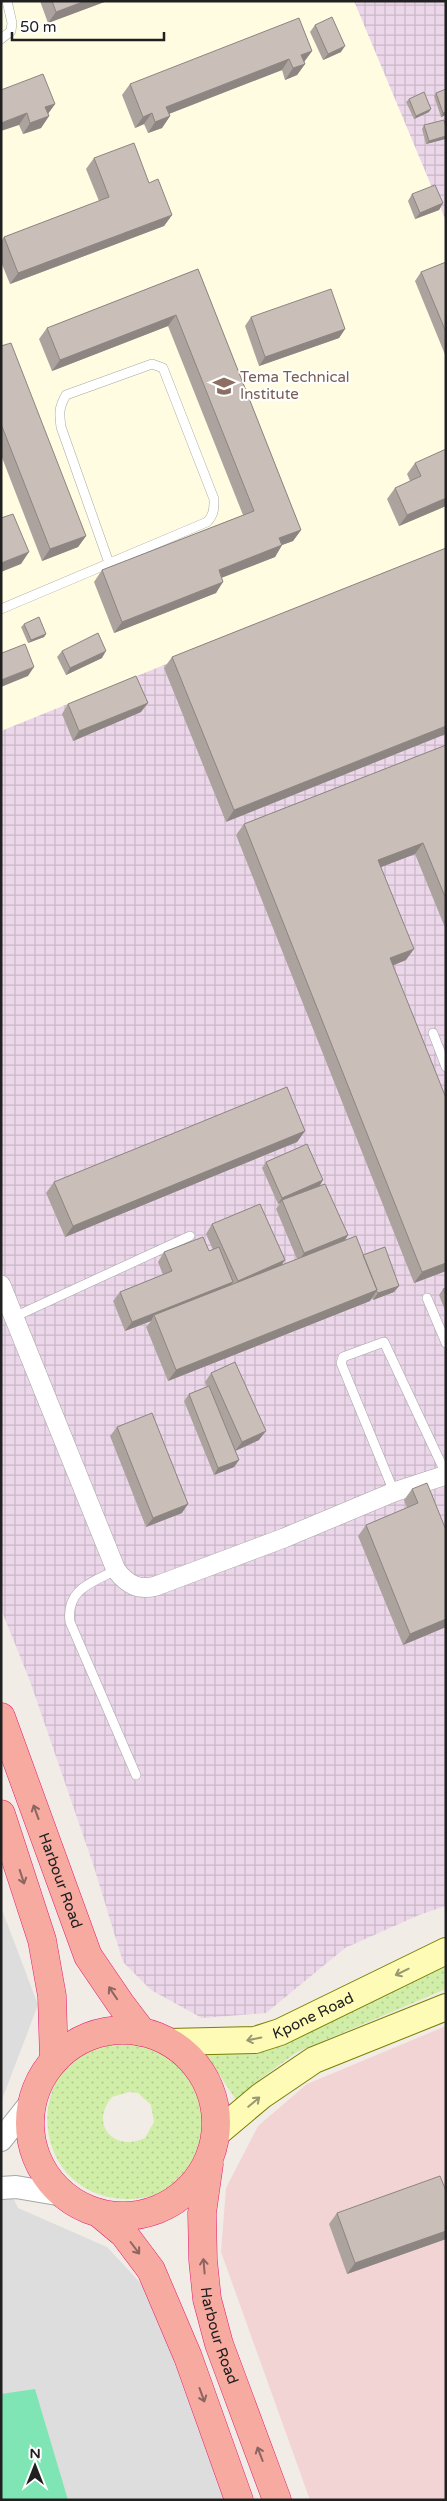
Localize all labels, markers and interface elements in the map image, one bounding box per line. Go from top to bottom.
scale bar [12,10,165,42]
text: 50 m [20,18,57,36]
place label: Tema Technical Institute [240,368,350,403]
school or university icon: Tema Technical Institute [211,373,237,399]
one-way arrow [31,1805,40,1820]
street label: Harbour Road [35,1830,86,1931]
one-way arrow [18,1869,27,1885]
one-way arrow [395,1968,410,1977]
one-way arrow [107,1986,118,2000]
street label: Kpone Road [270,1989,356,2043]
one-way arrow [247,2035,263,2045]
one-way arrow [247,2096,260,2107]
one-way arrow [129,2241,140,2254]
one-way arrow [199,2258,208,2274]
street label: Harbour Road [197,2286,242,2387]
one-way arrow [198,2387,207,2403]
north arrow [10,2441,60,2491]
text: N [29,2445,41,2462]
one-way arrow [254,2447,264,2462]

